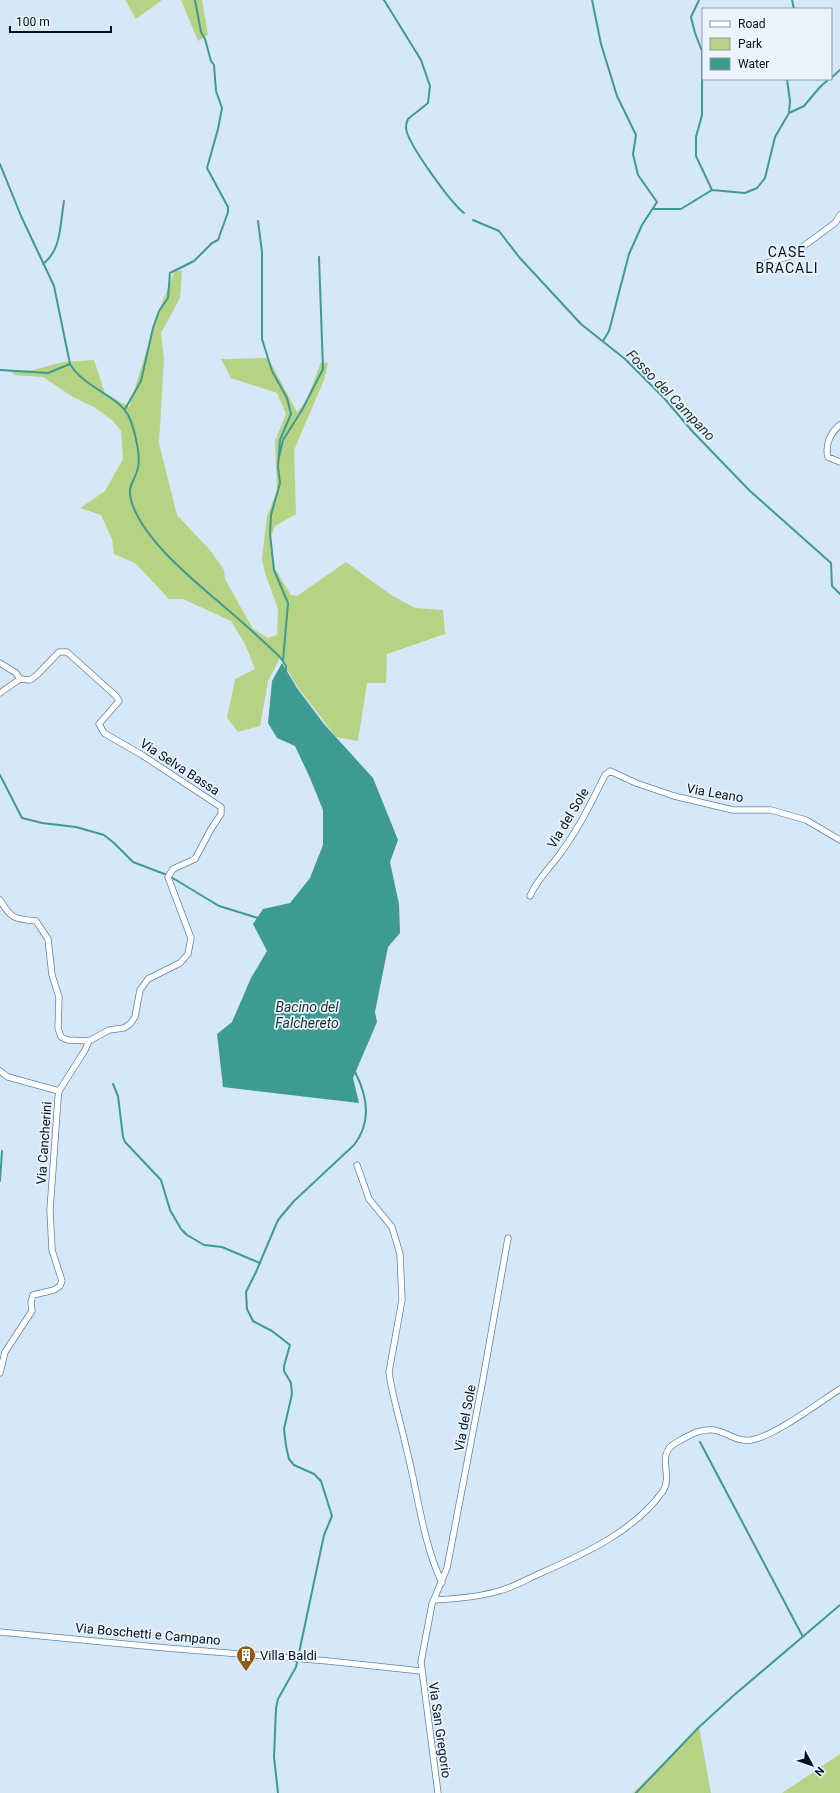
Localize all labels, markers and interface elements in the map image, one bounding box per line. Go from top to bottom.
scale bar [10,8,111,34]
legend [702,8,832,80]
text: 100 m [16,15,50,29]
text: Road [738,17,766,31]
text: Park [738,37,763,51]
text: Water [738,57,769,71]
district label: CASE BRACALI [756,244,819,276]
water label: Fosso del Campano [623,346,719,444]
street label: Via Selva Bassa [137,736,223,798]
street label: Via Leano [685,781,745,805]
street label: Via del Sole [544,785,592,851]
water label: Bacino del Falchereto [275,999,339,1031]
street label: Via Cancherini [34,1101,54,1185]
street label: Via del Sole [451,1383,479,1453]
street label: Via Boschetti e Campano [75,1620,221,1648]
building icon: Villa Baldi [235,1644,257,1672]
place label: Villa Baldi [260,1648,317,1663]
street label: Via San Gregorio [426,1681,454,1779]
north arrow [792,1745,832,1785]
text: N [812,1764,827,1778]

